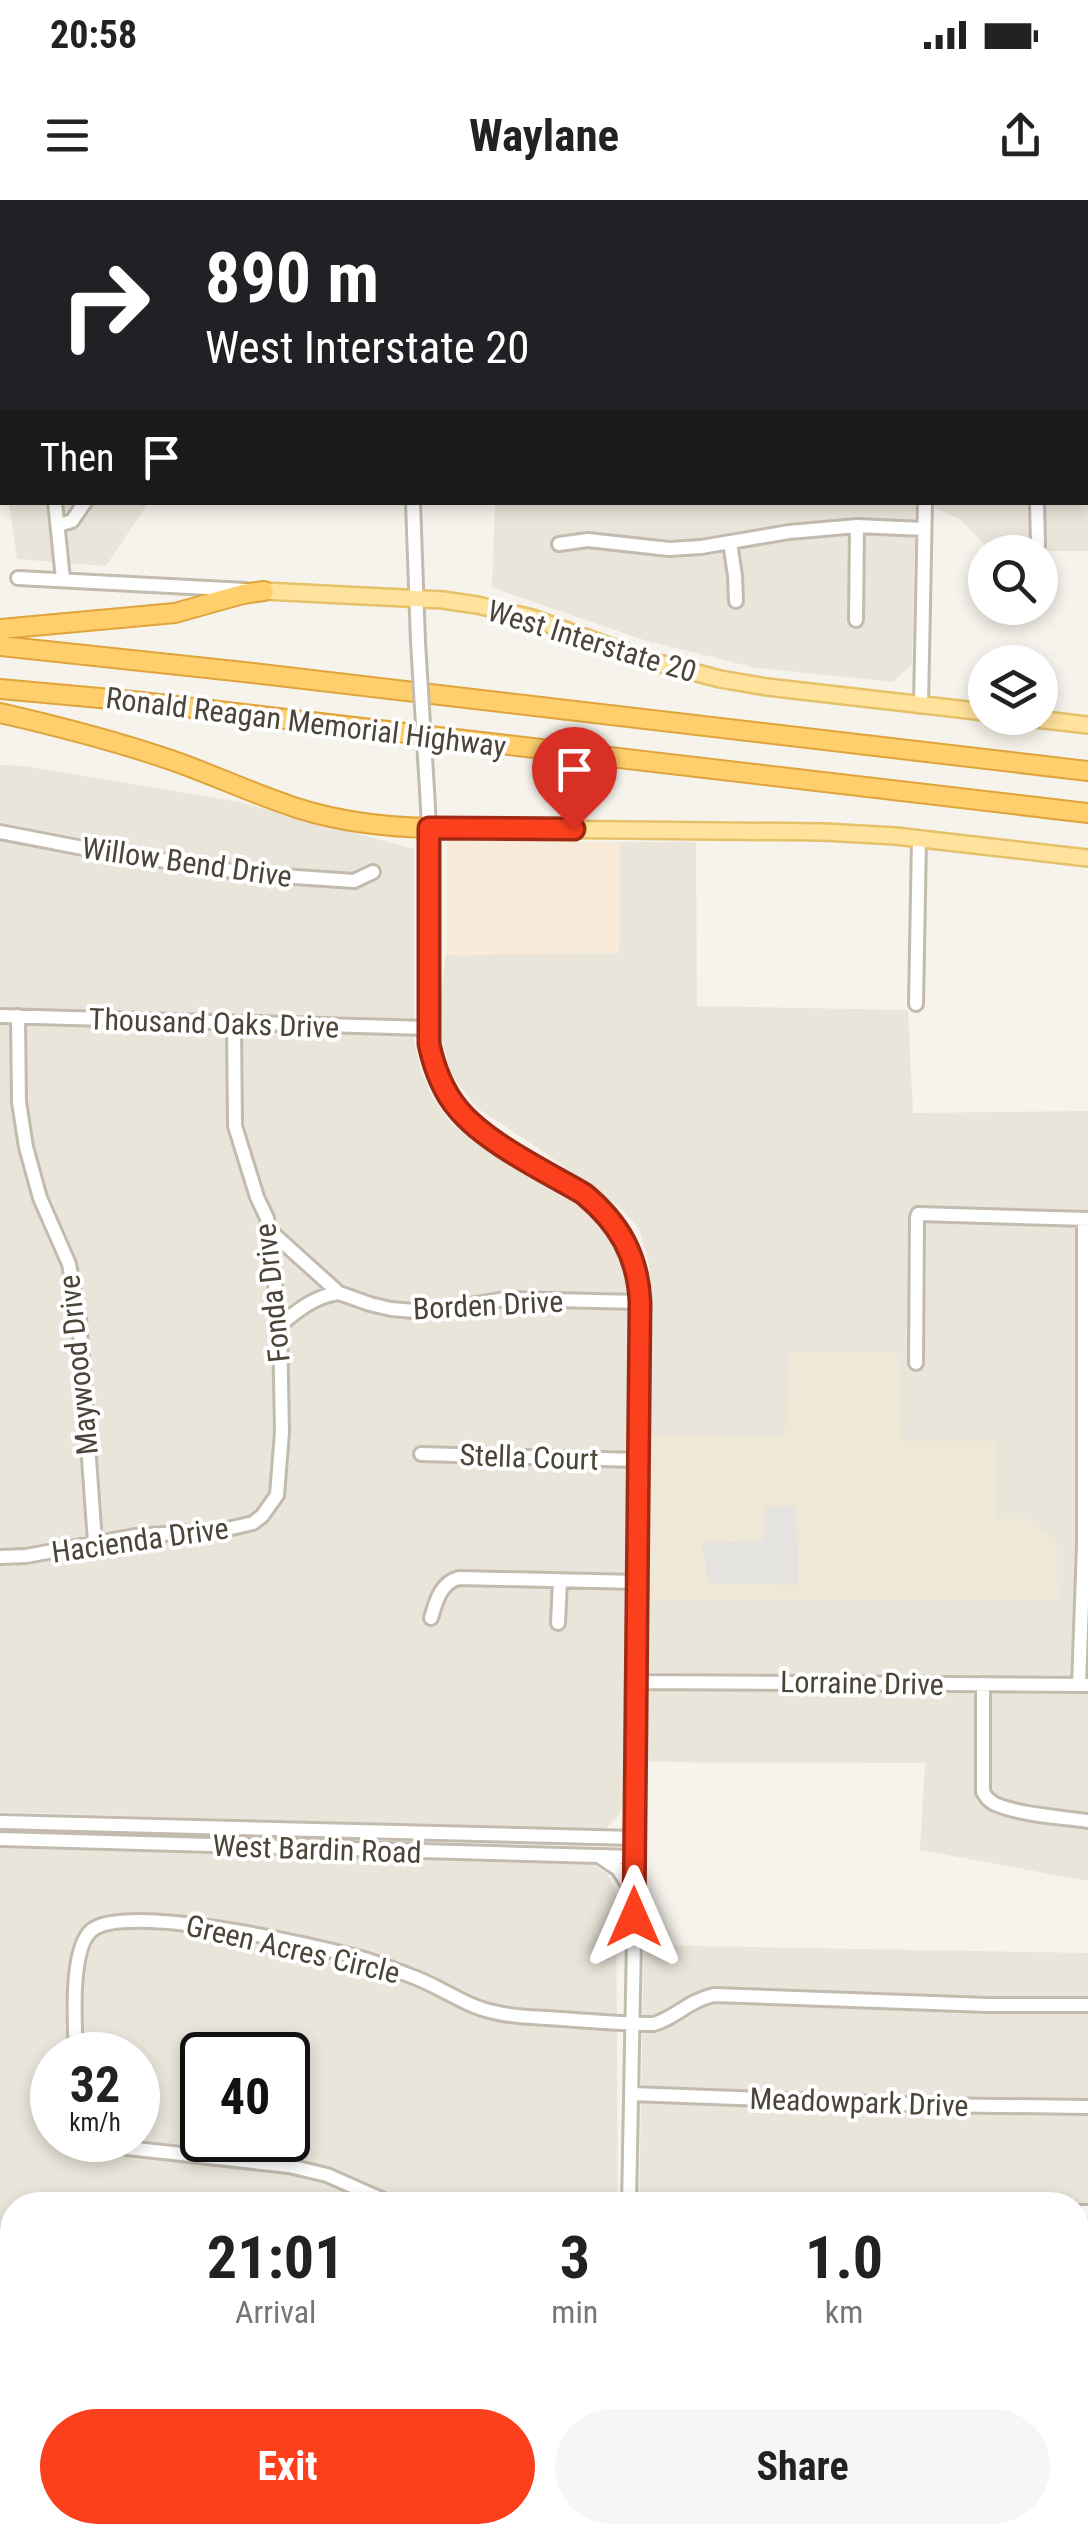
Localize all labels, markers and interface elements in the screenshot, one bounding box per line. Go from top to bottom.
text: 20:58 [50,13,137,57]
icon: menu [40,108,95,163]
icon: share [993,108,1048,163]
text: Waylane [469,109,619,162]
text: 890 m [205,237,379,319]
icon: right [40,240,170,370]
text: West Interstate 20 [205,321,530,374]
icon: arrive [134,430,189,485]
text: Then [40,436,114,480]
map controls [968,535,1058,735]
button: search [968,535,1058,625]
street label: West Interstate 20 [483,593,701,689]
button: layers [968,645,1058,735]
street label: Ronald Reagan Memorial Highway [104,680,508,764]
pin [532,727,617,830]
icon: arrive [547,742,602,797]
street label: Willow Bend Drive [80,830,294,894]
street label: Thousand Oaks Drive [88,1001,340,1045]
street label: Fonda Drive [247,1222,297,1364]
street label: Maywood Drive [51,1273,105,1457]
street label: Borden Drive [412,1284,564,1326]
street label: Stella Court [459,1437,599,1477]
street label: Hacienda Drive [49,1510,231,1570]
street label: Lorraine Drive [780,1664,944,1702]
street label: West Bardin Road [212,1828,422,1870]
position arrow [582,1865,686,1969]
street label: Green Acres Circle [183,1907,403,1991]
speed limit sign: 40 [180,2032,310,2162]
text: 32 [70,2056,120,2114]
street label: Meadowpark Drive [749,2081,969,2123]
text: km/h [69,2108,121,2137]
text: 21:01 [207,2222,345,2293]
text: 3 [560,2222,590,2293]
text: 1.0 [805,2222,883,2293]
text: Arrival [235,2293,316,2331]
text: min [551,2293,598,2331]
text: km [825,2293,863,2331]
button: Exit [40,2409,535,2524]
button: Share [555,2409,1050,2524]

